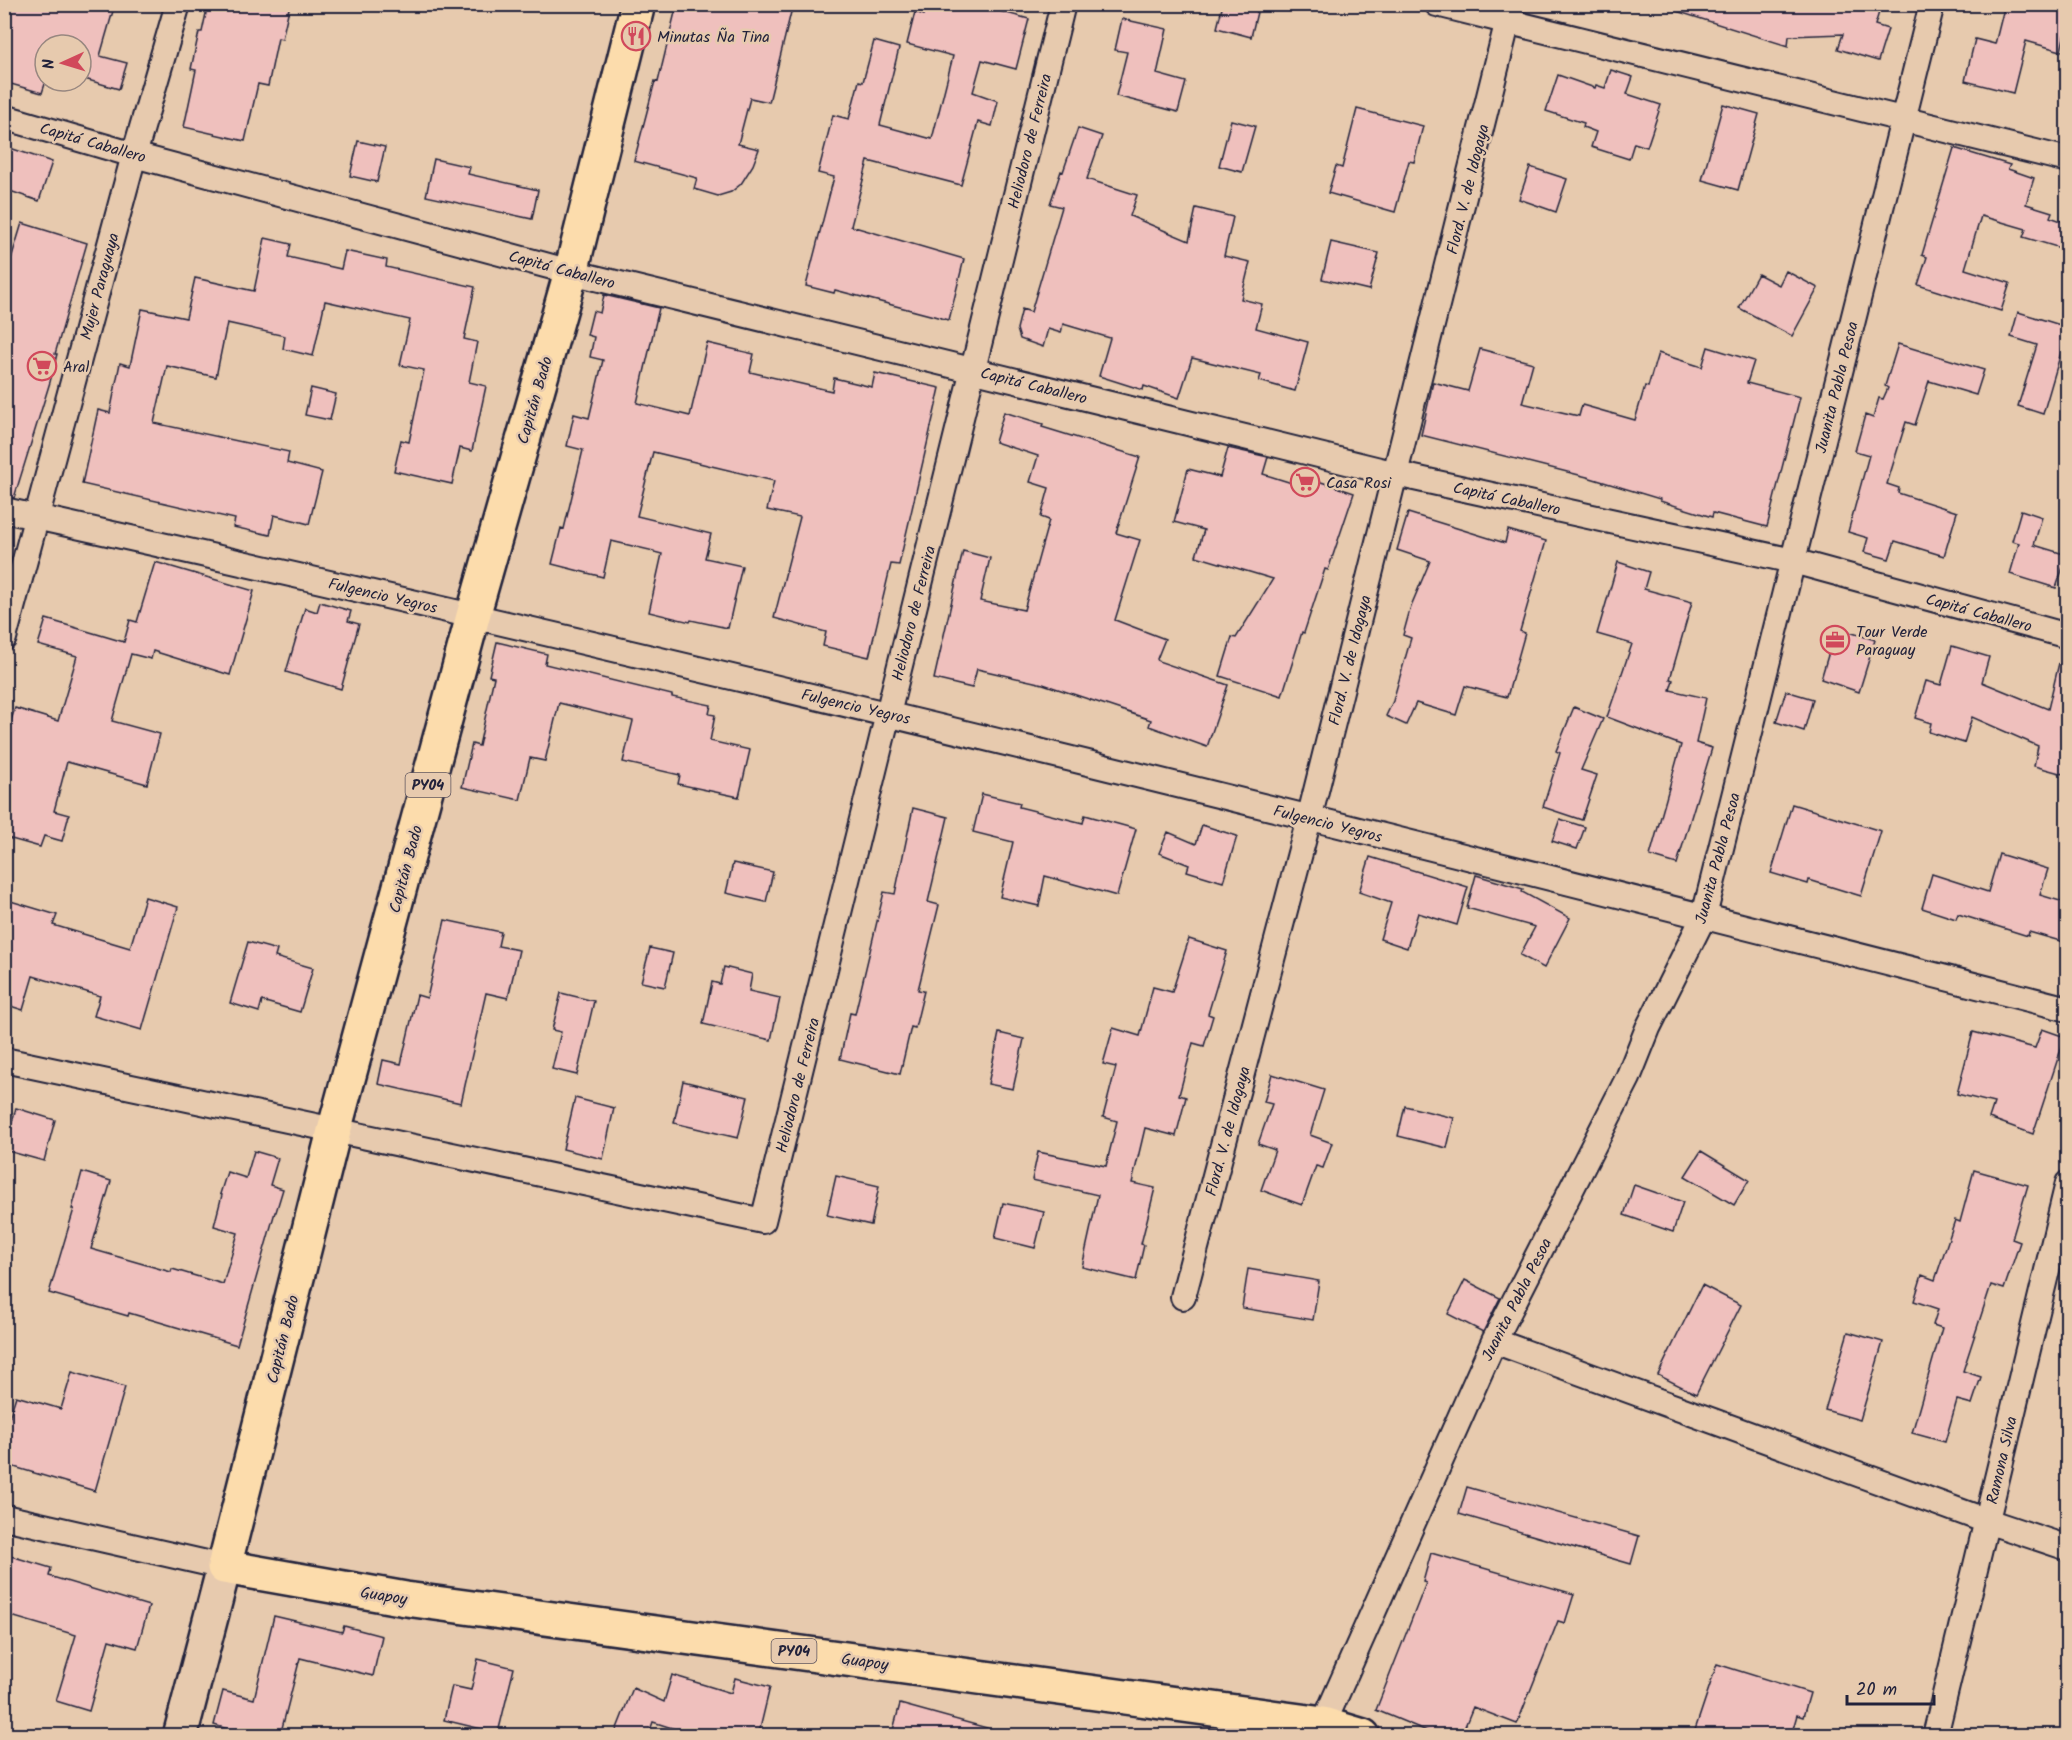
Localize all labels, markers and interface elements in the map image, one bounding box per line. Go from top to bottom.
restaurant icon: Minutas Ña Tina [620,20,652,52]
place label: Minutas Ña Tina [657,25,770,50]
north arrow [33,33,93,93]
text: N [37,58,62,70]
street label: Heliodoro de Ferreira [1002,71,1059,212]
street label: Capitá Caballero [37,116,149,171]
street label: Flord. V. de Idogaya [1440,121,1497,257]
street label: Mujer Paraguaya [74,230,127,343]
street label: Capitá Caballero [506,244,618,297]
street label: Juanita Pabla Pesoa [1809,319,1866,456]
supermarket icon: Aral [26,350,58,382]
street label: Capitán Bado [511,354,560,447]
place label: Aral [63,355,90,380]
street label: Capitá Caballero [978,361,1090,412]
supermarket icon: Casa Rosi [1289,466,1321,498]
place label: Casa Rosi [1326,471,1392,496]
street label: Capitá Caballero [1451,476,1563,523]
street label: Heliodoro de Ferreira [886,543,943,684]
street label: Fulgencio Yegros [326,572,440,621]
street label: Capitá Caballero [1923,587,2035,640]
street label: Flord. V. de Idogaya [1322,592,1379,728]
place label: Tour Verde Paraguay [1856,620,1927,663]
office icon: Tour Verde Paraguay [1819,624,1851,656]
street label: Fulgencio Yegros [799,683,913,732]
road number: PY04 [406,773,450,797]
street label: Juanita Pabla Pesoa [1689,790,1748,927]
street label: Fulgencio Yegros [1271,799,1385,850]
street label: Capitán Bado [383,823,430,916]
street label: Heliodoro de Ferreira [770,1015,827,1156]
street label: Flord. V. de Idogaya [1199,1064,1258,1199]
street label: Juanita Pabla Pesoa [1476,1234,1559,1366]
street label: Capitán Bado [260,1293,306,1386]
street label: Ramona Silva [1980,1414,2025,1507]
street label: Guapoy [358,1580,410,1613]
road number: PY04 [772,1639,816,1663]
street label: Guapoy [840,1647,890,1678]
scale bar [1847,1668,1934,1706]
text: 20 m [1856,1676,1897,1705]

